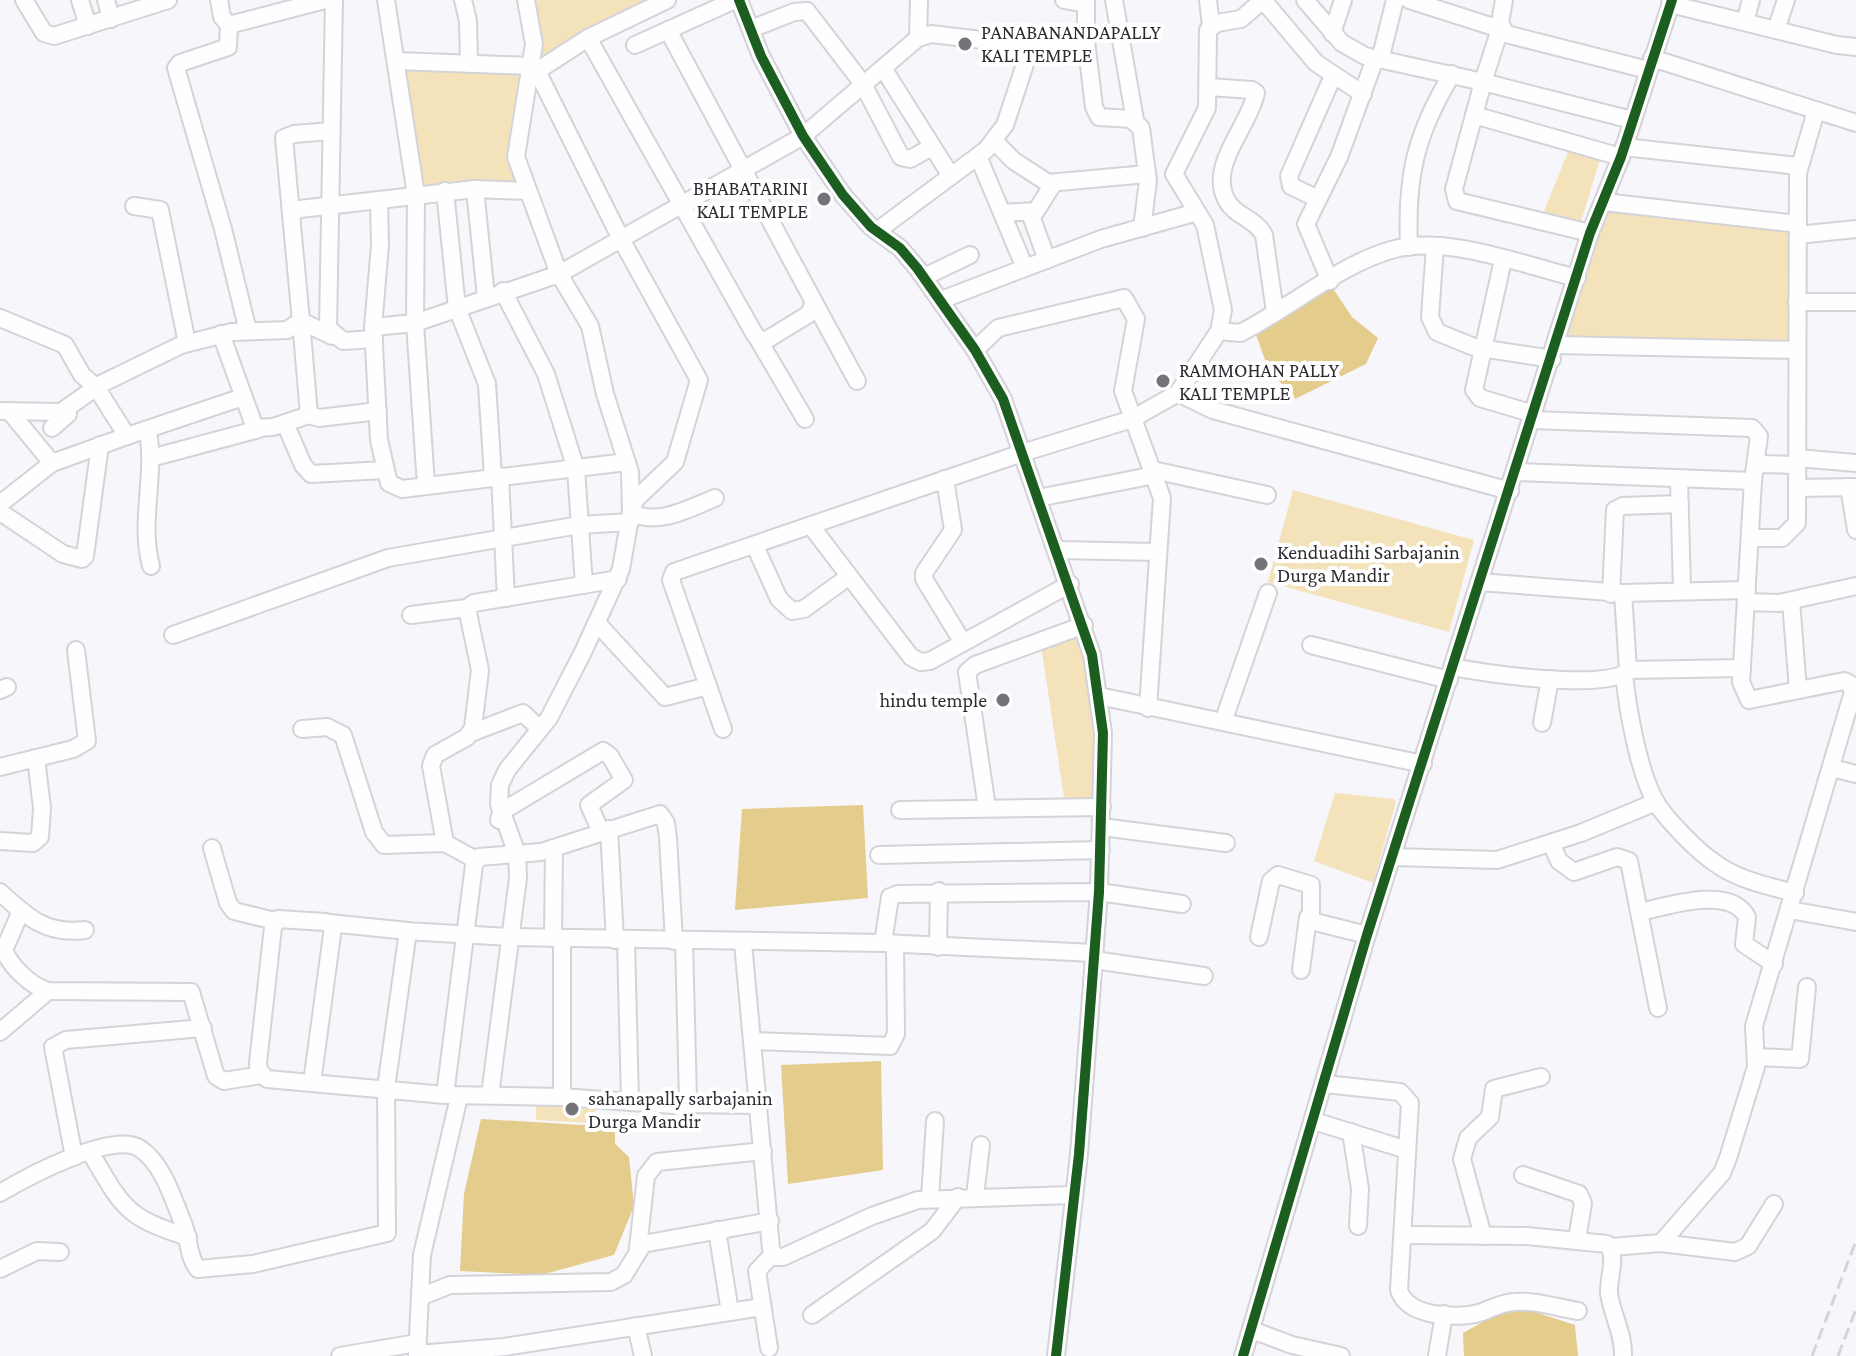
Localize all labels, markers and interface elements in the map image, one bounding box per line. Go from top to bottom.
place label: PANABANANDAPALLY KALI TEMPLE [981,21,1161,66]
marker: PANABANANDAPALLY KALI TEMPLE [956,35,974,53]
place label: BHABATARINI KALI TEMPLE [693,177,808,222]
marker: BHABATARINI KALI TEMPLE [815,190,833,208]
place label: RAMMOHAN PALLY KALI TEMPLE [1179,359,1340,404]
marker: RAMMOHAN PALLY KALI TEMPLE [1154,372,1172,390]
place label: Kenduadihi Sarbajanin Durga Mandir [1277,541,1460,587]
marker: Kenduadihi Sarbajanin Durga Mandir [1252,555,1270,573]
place label: hindu temple [880,689,987,712]
marker: hindu temple [994,691,1012,709]
place label: sahanapally sarbajanin Durga Mandir [588,1087,773,1133]
marker: sahanapally sarbajanin Durga Mandir [563,1100,581,1118]

